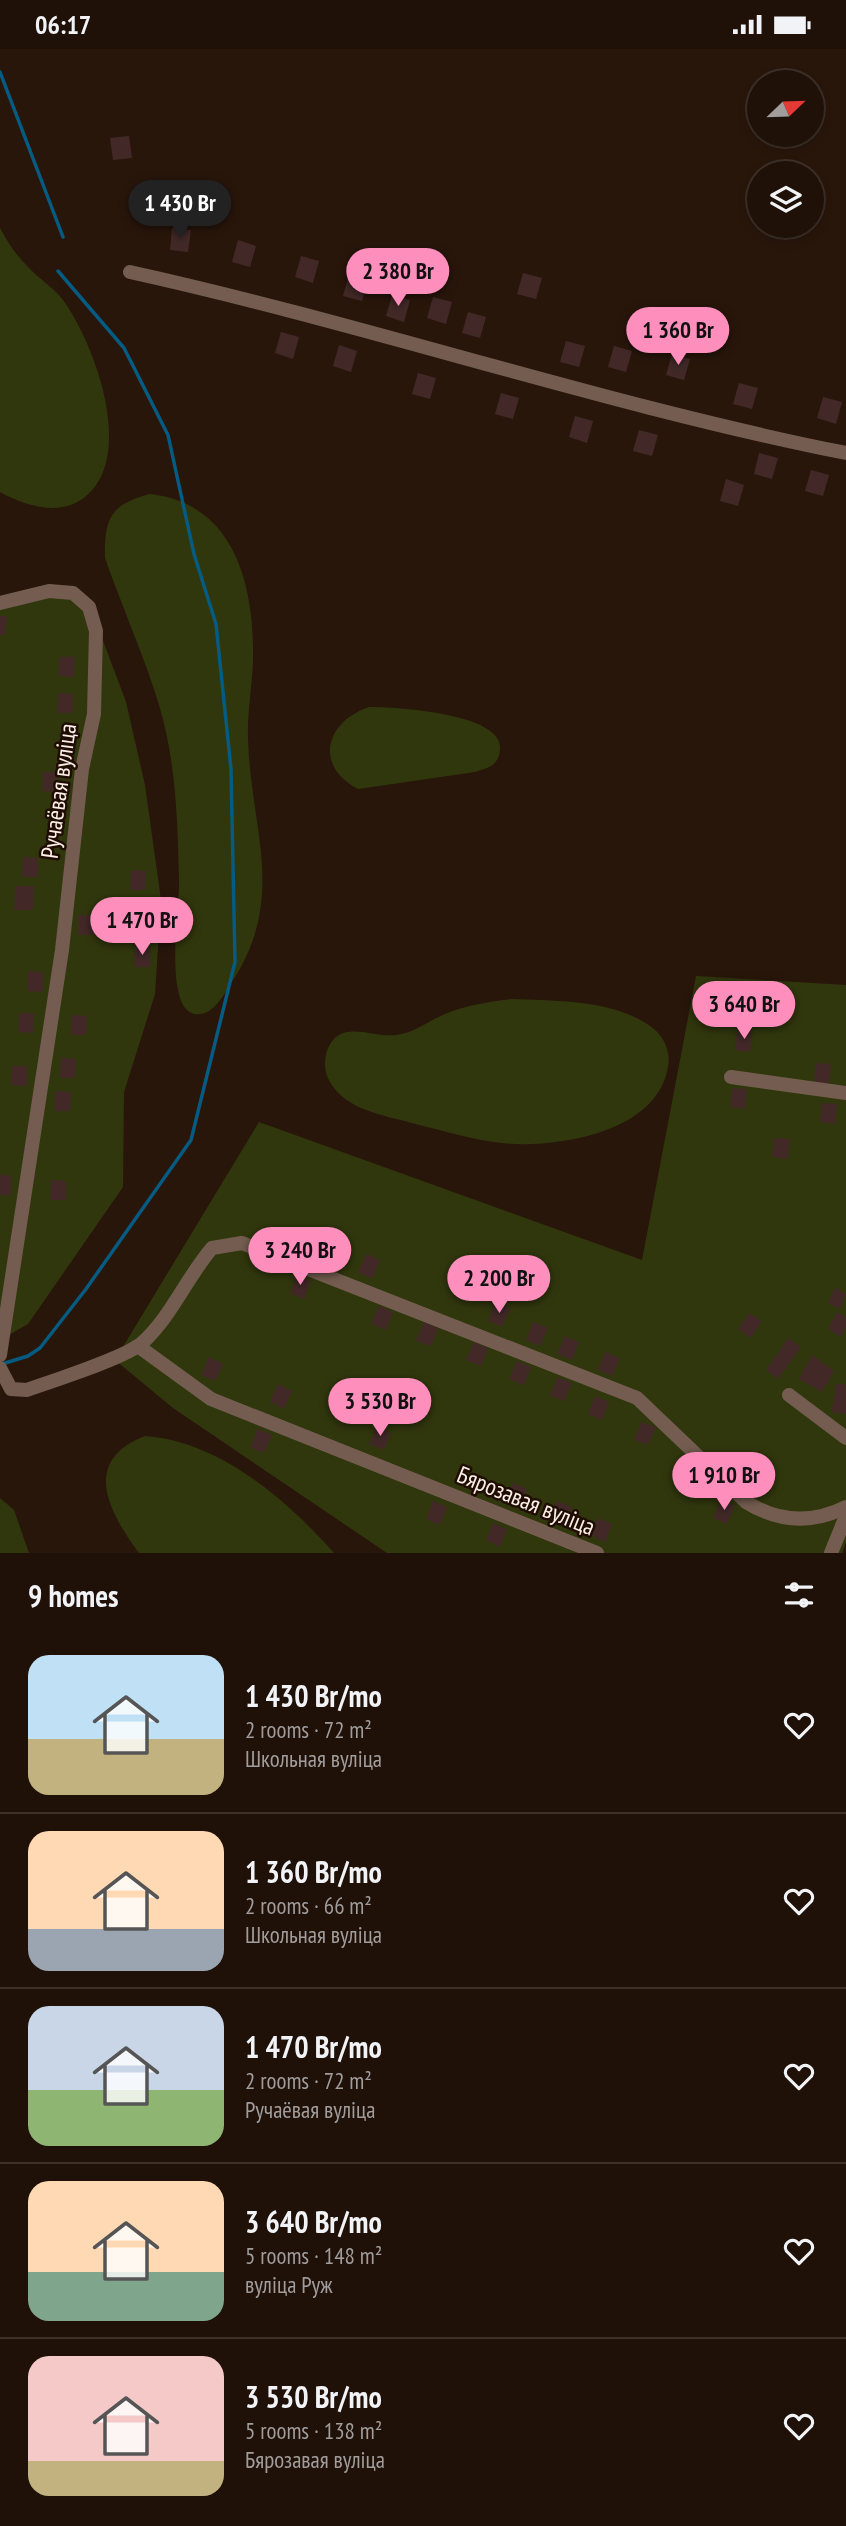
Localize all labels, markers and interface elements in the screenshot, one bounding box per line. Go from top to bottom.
text: 06:17 [35,8,91,41]
north arrow [747,70,824,147]
map controls [747,70,824,238]
button: layers [747,161,824,238]
pin: 1 430 Br [108,181,252,240]
text: 1 430 Br [144,188,216,217]
pin: 2 380 Br [326,249,470,308]
text: 2 380 Br [362,256,434,285]
pin: 1 360 Br [606,307,750,367]
text: 1 360 Br [642,315,714,344]
street label: Ручаёвая вуліца [34,721,83,860]
pin: 1 470 Br [70,897,214,957]
text: 1 470 Br [106,905,178,934]
pin: 3 640 Br [672,981,816,1041]
text: 3 640 Br [708,989,780,1018]
pin: 3 240 Br [228,1227,372,1287]
text: 3 240 Br [264,1235,336,1264]
pin: 2 200 Br [427,1255,571,1315]
text: 2 200 Br [463,1263,535,1292]
pin: 3 530 Br [308,1379,452,1438]
text: 3 530 Br [344,1386,416,1415]
pin: 1 910 Br [652,1453,796,1512]
street label: Бярозавая вуліца [453,1459,600,1542]
text: 1 910 Br [688,1460,760,1489]
text: 9 homes [28,1576,119,1615]
icon: filters [780,1576,818,1614]
text: 1 430 Br/mo [245,1676,382,1715]
icon: home [84,1683,168,1767]
icon: heart [780,1706,818,1744]
text: 2 rooms · 72 m² [245,1715,372,1744]
text: Школьная вуліца [245,1744,382,1773]
text: 1 360 Br/mo [245,1852,382,1891]
icon: home [84,1859,168,1943]
icon: heart [780,1882,818,1920]
text: 2 rooms · 66 m² [245,1891,372,1920]
text: Школьная вуліца [245,1920,382,1949]
text: 1 470 Br/mo [245,2027,382,2066]
icon: home [84,2034,168,2118]
icon: heart [780,2057,818,2095]
text: 2 rooms · 72 m² [245,2066,372,2095]
text: Ручаёвая вуліца [245,2095,375,2124]
text: 3 640 Br/mo [245,2202,382,2241]
icon: home [84,2209,168,2293]
icon: heart [780,2232,818,2270]
text: 5 rooms · 148 m² [245,2241,382,2270]
text: вуліца Руж [245,2270,333,2299]
text: 3 530 Br/mo [245,2377,382,2416]
icon: home [84,2384,168,2468]
icon: heart [780,2407,818,2445]
text: 5 rooms · 138 m² [245,2416,382,2445]
text: Бярозавая вуліца [245,2445,385,2474]

